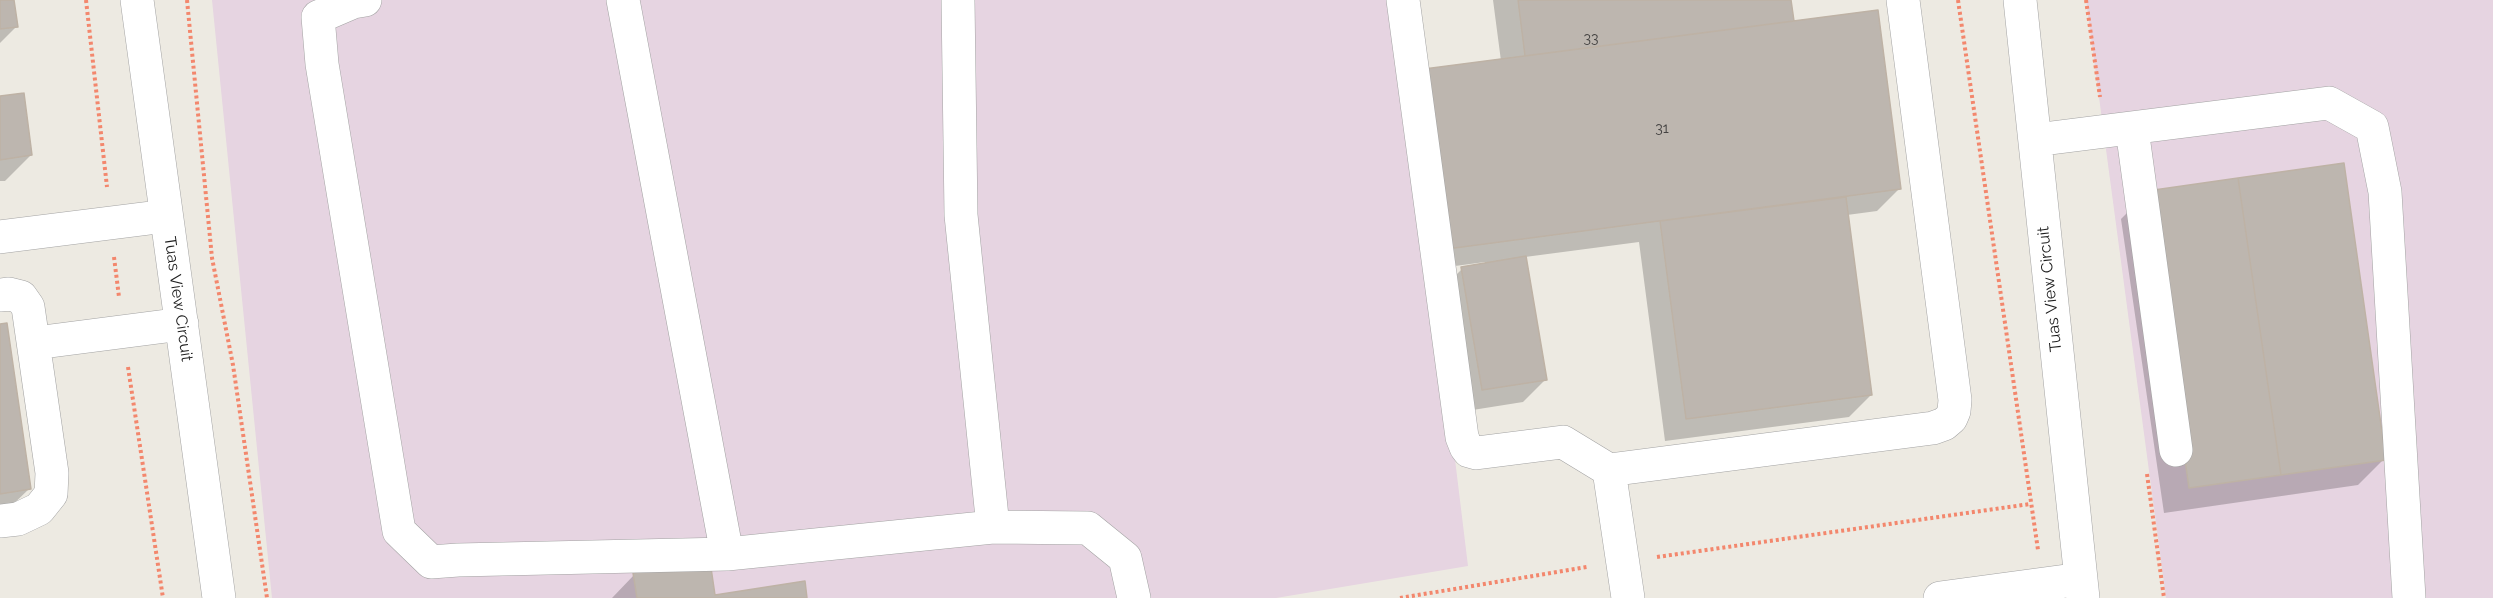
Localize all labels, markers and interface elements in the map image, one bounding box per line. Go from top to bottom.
house number: 33 [1584,31,1598,47]
house number: 31 [1655,121,1669,137]
street label: Tuas View Circuit [2034,225,2066,353]
street label: Tuas View Circuit [160,235,196,363]

